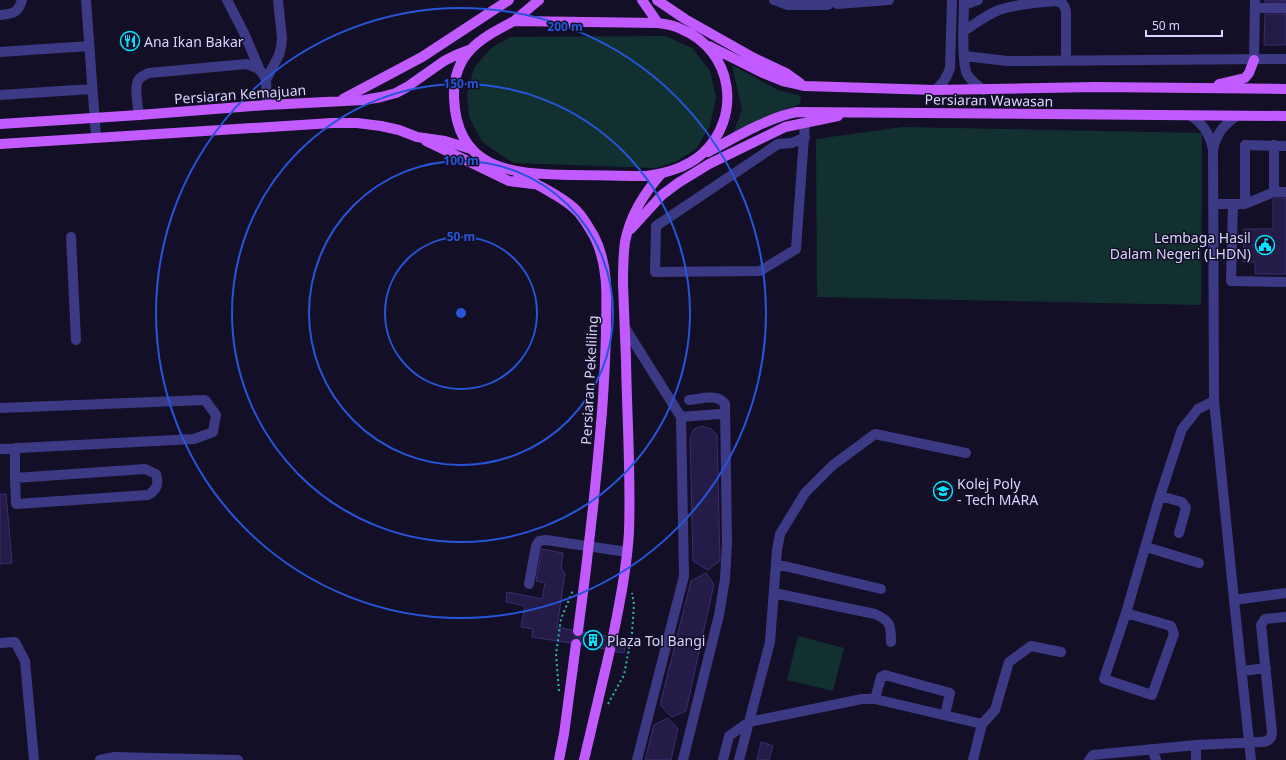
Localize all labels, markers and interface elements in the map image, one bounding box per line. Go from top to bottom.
scale bar [1146,12,1222,38]
text: 50 m [1152,17,1180,34]
text: 200 m [547,18,583,35]
restaurant icon: Ana Ikan Bakar [119,30,141,52]
place label: Ana Ikan Bakar [144,32,244,51]
text: 150 m [443,75,479,92]
street label: Persiaran Kemajuan [173,80,307,108]
street label: Persiaran Wawasan [925,89,1053,111]
text: 100 m [443,152,479,169]
text: 50 m [447,228,475,245]
place label: Lembaga Hasil Dalam Negeri (LHDN) [1110,228,1251,263]
public building icon: Lembaga Hasil Dalam Negeri (LHDN) [1254,234,1276,256]
centre of rings [454,306,468,320]
street label: Persiaran Pekeliling [576,315,602,445]
place label: Kolej Poly - Tech MARA [957,474,1038,509]
school or university icon: Kolej Poly - Tech MARA [932,480,954,502]
building icon: Plaza Tol Bangi [582,629,604,651]
place label: Plaza Tol Bangi [607,631,705,650]

